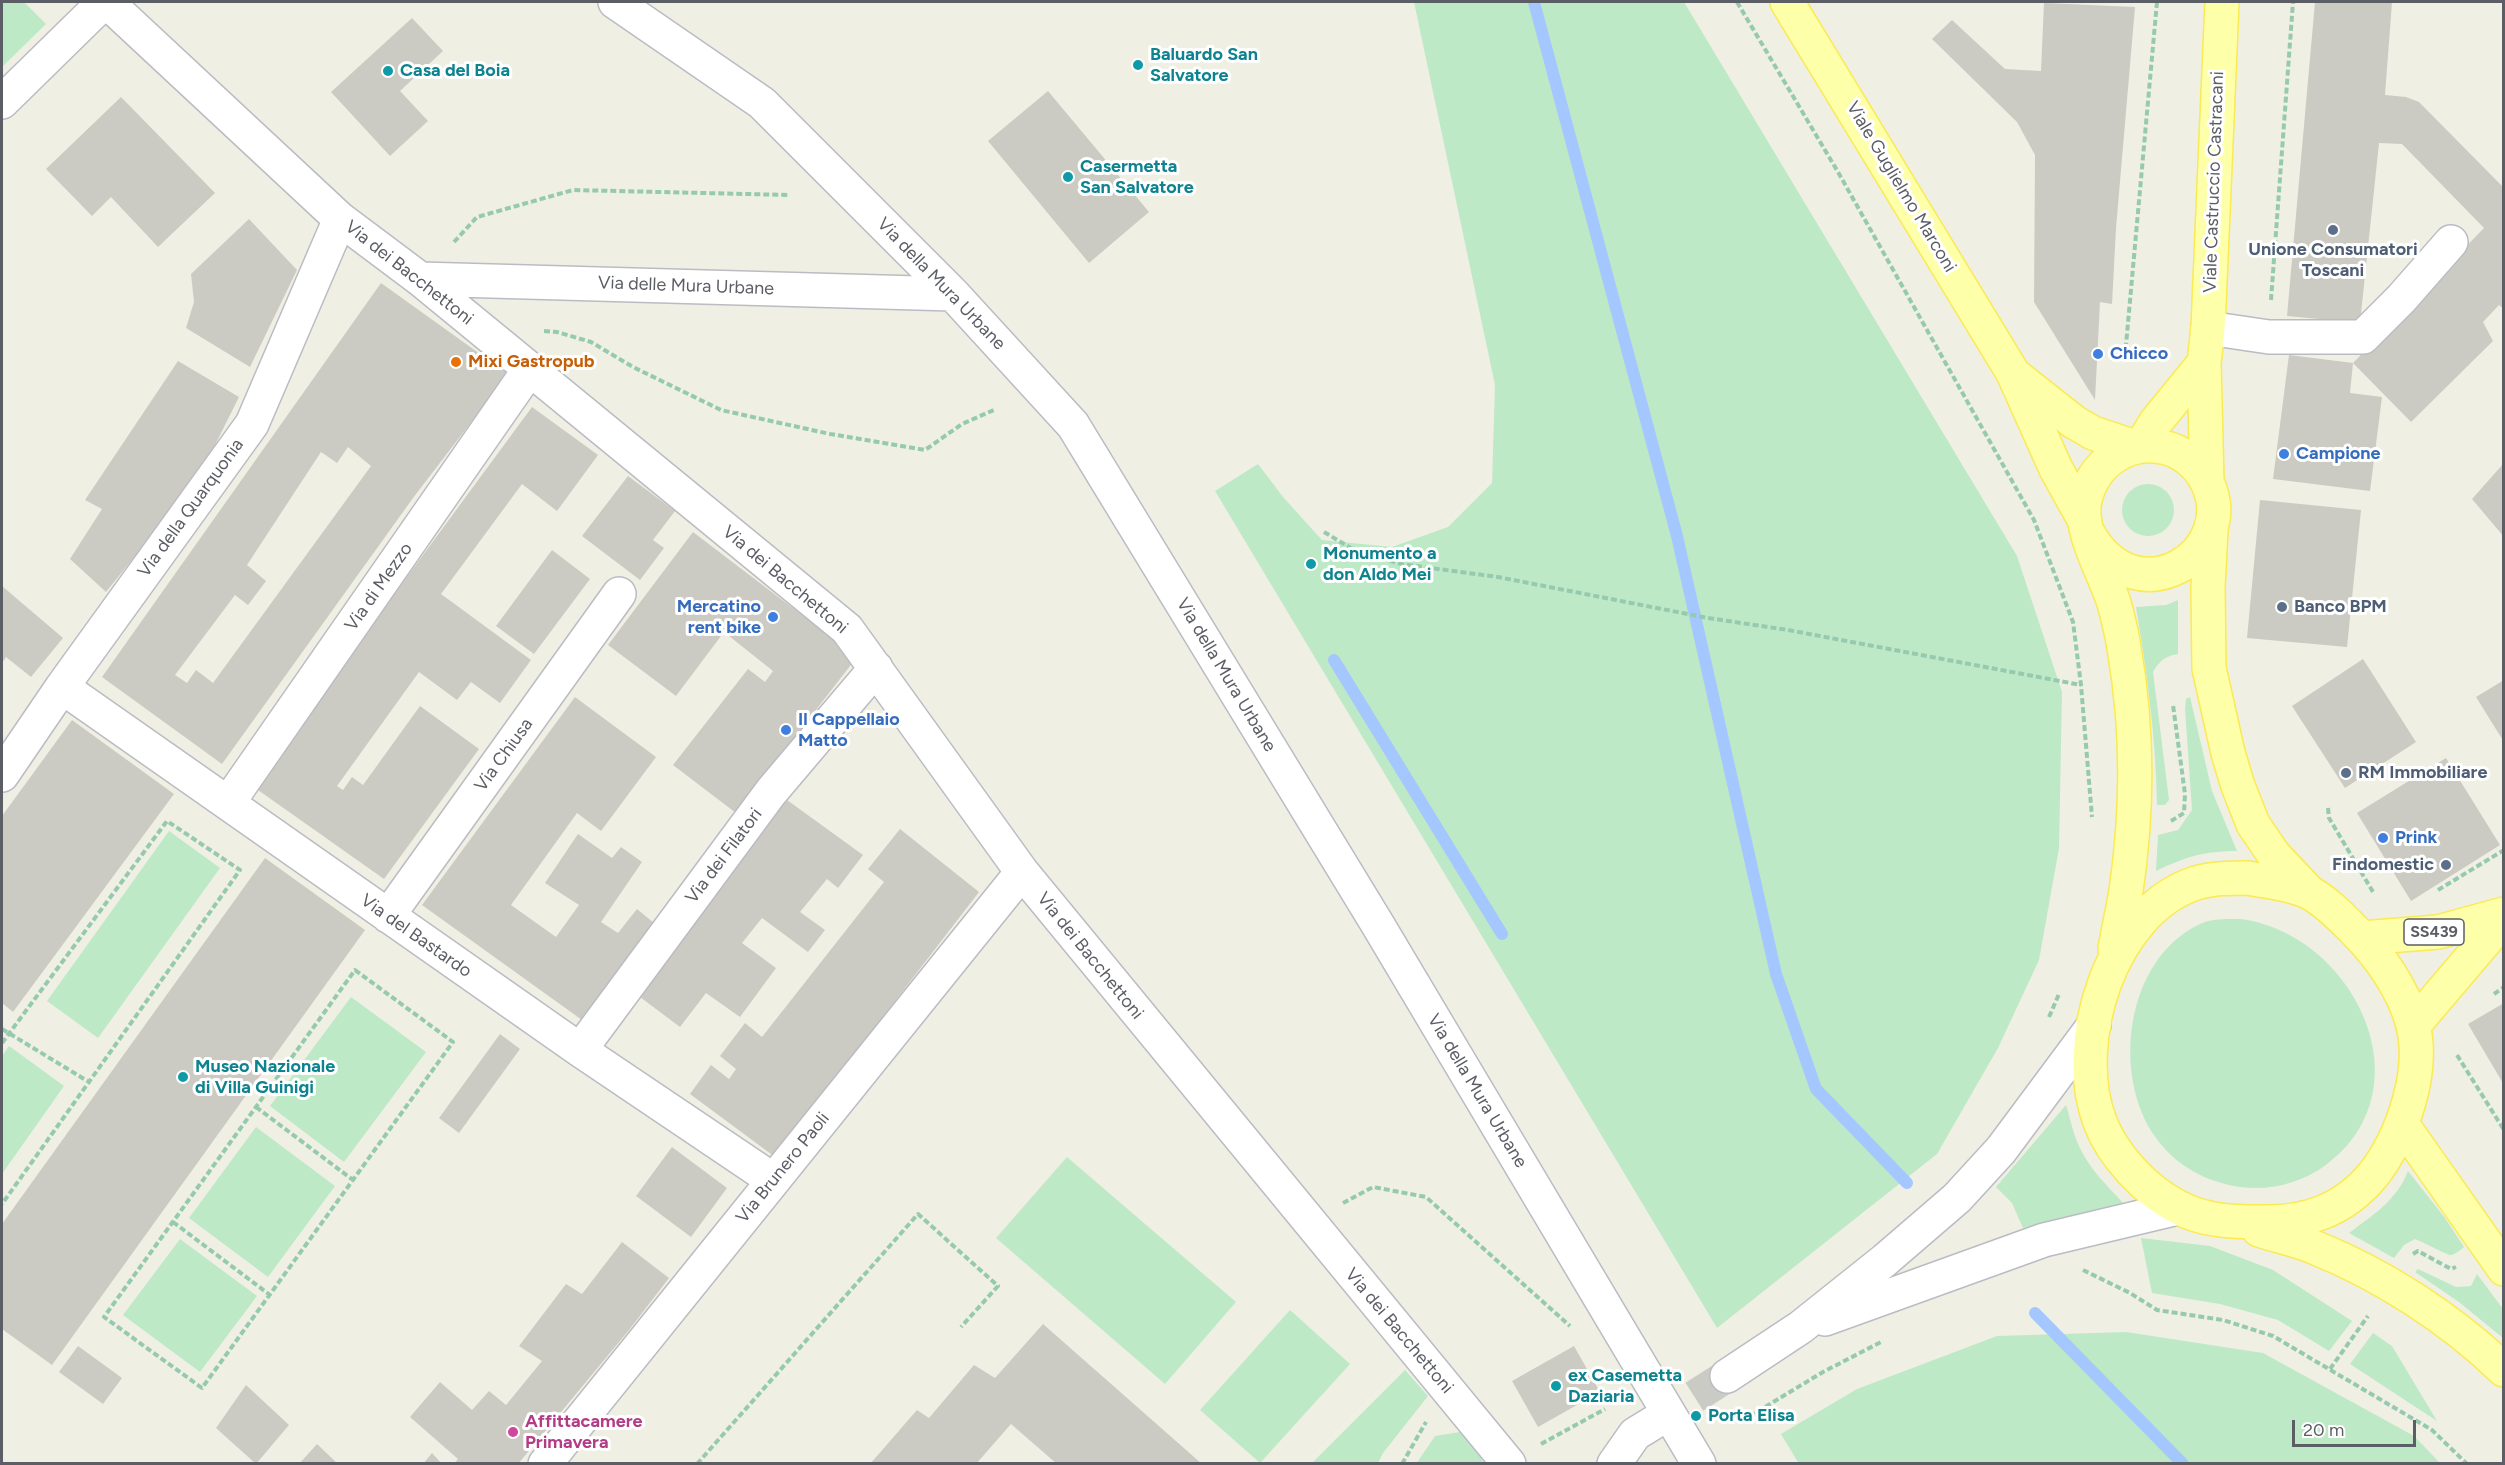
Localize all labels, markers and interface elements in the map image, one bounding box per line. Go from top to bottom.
place label: Baluardo San Salvatore [1150,44,1258,86]
marker: Baluardo San Salvatore [1131,58,1145,72]
place label: Casa del Boia [400,60,510,82]
marker: Casa del Boia [381,64,395,78]
street label: Viale Castruccio Castracani [2199,71,2229,293]
street label: Viale Guglielmo Marconi [1841,98,1961,276]
place label: Casermetta San Salvatore [1080,156,1194,198]
marker: Casermetta San Salvatore [1061,170,1075,184]
street label: Via della Mura Urbane [872,213,1010,355]
street label: Via dei Bacchettoni [340,216,478,330]
marker: Unione Consumatori Toscani [2326,223,2340,237]
place label: Unione Consumatori Toscani [2248,239,2418,282]
street label: Via delle Mura Urbane [598,272,774,300]
place label: Chicco [2110,343,2168,365]
marker: Chicco [2091,347,2105,361]
place label: Mixi Gastropub [468,351,594,373]
marker: Mixi Gastropub [449,355,463,369]
street label: Via della Quarquonia [134,435,248,581]
place label: Campione [2296,443,2381,465]
marker: Campione [2277,447,2291,461]
street label: Via dei Bacchettoni [718,521,852,639]
street label: Via di Mezzo [341,539,417,635]
place label: Monumento a don Aldo Mei [1323,543,1437,586]
marker: Monumento a don Aldo Mei [1304,557,1318,571]
street label: Via della Mura Urbane [1172,594,1280,756]
place label: Mercatino rent bike [677,596,761,638]
place label: Banco BPM [2294,596,2387,618]
marker: Banco BPM [2275,600,2289,614]
marker: Mercatino rent bike [766,610,780,624]
place label: Il Cappellaio Matto [798,709,900,752]
street label: Via Chiusa [470,714,538,796]
marker: Il Cappellaio Matto [779,723,793,737]
place label: RM Immobiliare [2358,762,2487,784]
marker: RM Immobiliare [2339,766,2353,780]
street label: Via dei Filatori [681,804,767,908]
place label: Prink [2395,827,2437,849]
marker: Prink [2376,831,2390,845]
place label: Findomestic [2332,854,2434,876]
marker: Findomestic [2439,858,2453,872]
street label: Via dei Bacchettoni [1032,888,1148,1024]
street label: Via del Bastardo [356,890,476,982]
road number: SS439 [2404,919,2464,945]
street label: Via della Mura Urbane [1423,1010,1531,1172]
place label: Museo Nazionale di Villa Guinigi [195,1056,335,1098]
marker: Museo Nazionale di Villa Guinigi [176,1070,190,1084]
street label: Via Brunero Paoli [732,1108,834,1228]
street label: Via dei Bacchettoni [1340,1264,1458,1398]
place label: ex Casemetta Daziaria [1568,1365,1682,1408]
marker: ex Casemetta Daziaria [1549,1379,1563,1393]
place label: Porta Elisa [1708,1405,1795,1427]
scale bar [2295,1408,2420,1446]
marker: Porta Elisa [1689,1409,1703,1423]
place label: Affittacamere Primavera [525,1411,643,1454]
text: 20 m [2303,1419,2344,1441]
marker: Affittacamere Primavera [506,1425,520,1439]

